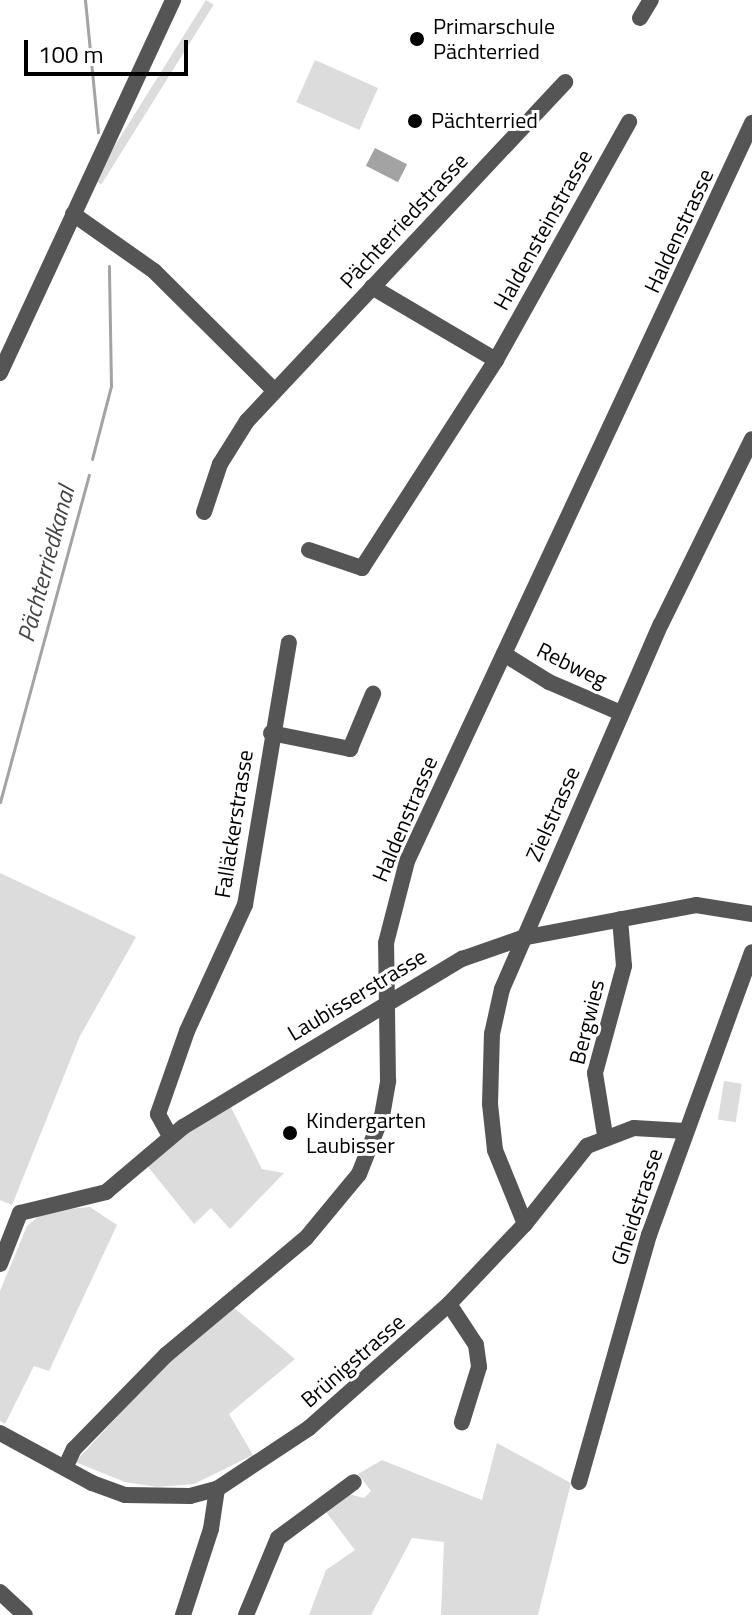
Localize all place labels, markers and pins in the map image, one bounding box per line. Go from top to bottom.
place label: Primarschule Pächterried [433,13,555,64]
marker: Primarschule Pächterried [408,30,426,48]
place label: Pächterried [431,108,538,134]
marker: Pächterried [406,112,424,130]
place label: Kindergarten Laubisser [306,1107,426,1158]
marker: Kindergarten Laubisser [281,1124,299,1142]

